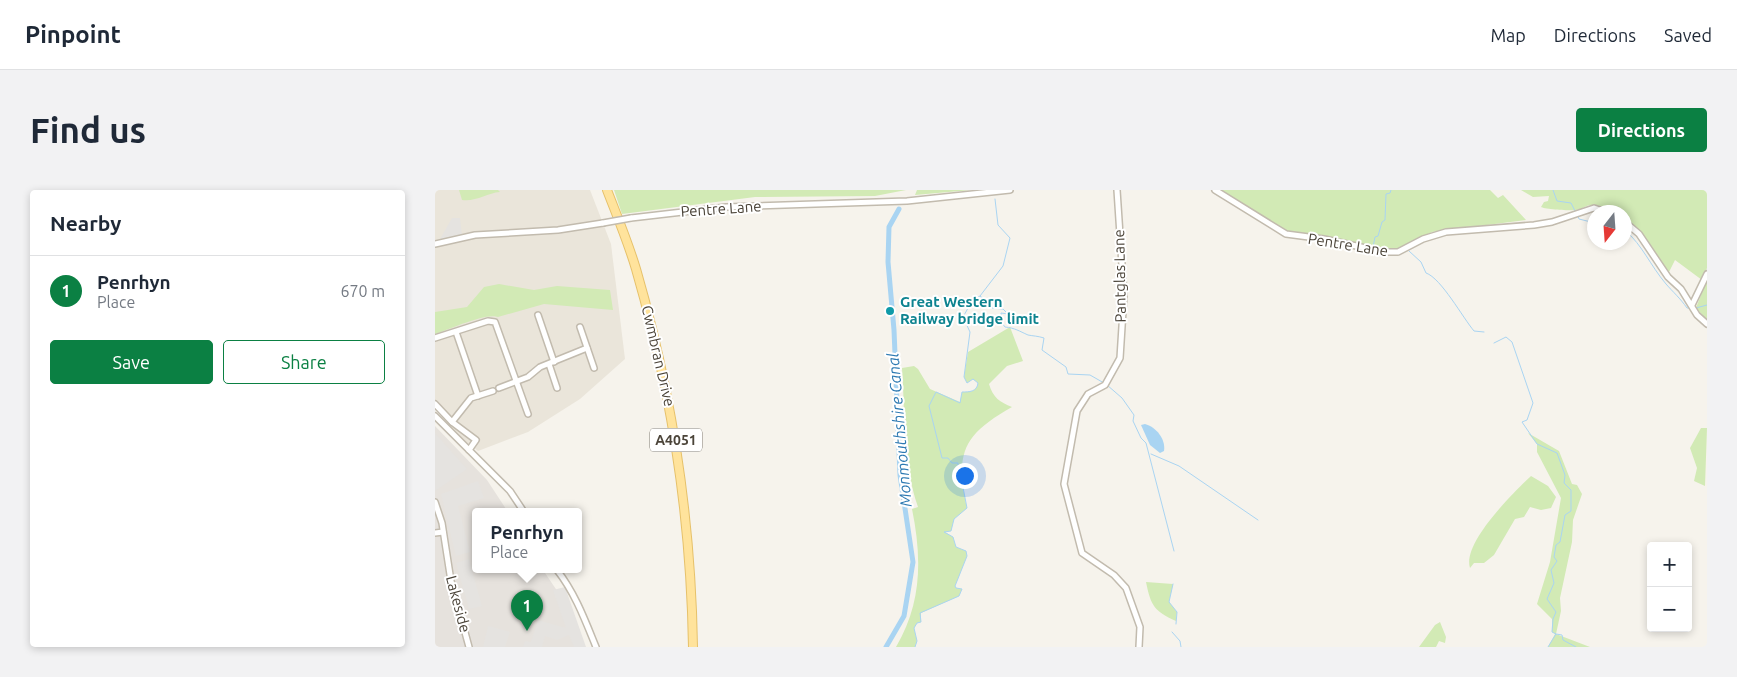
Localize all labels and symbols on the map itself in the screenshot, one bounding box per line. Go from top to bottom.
street label: Pentre Lane [680,197,762,220]
north arrow [1587,205,1632,250]
street label: Pantglas Lane [1110,229,1129,323]
street label: Pentre Lane [1307,230,1389,259]
place label: Great Western Railway bridge limit [900,293,1040,327]
street label: Cwmbran Drive [639,304,678,408]
marker: Great Western Railway bridge limit [884,305,896,317]
water label: Monmouthshire Canal [883,352,915,508]
road number: A4051 [650,428,702,452]
your location [952,463,978,489]
street label: Lakeside [443,574,474,634]
pin: 1 [511,590,543,631]

